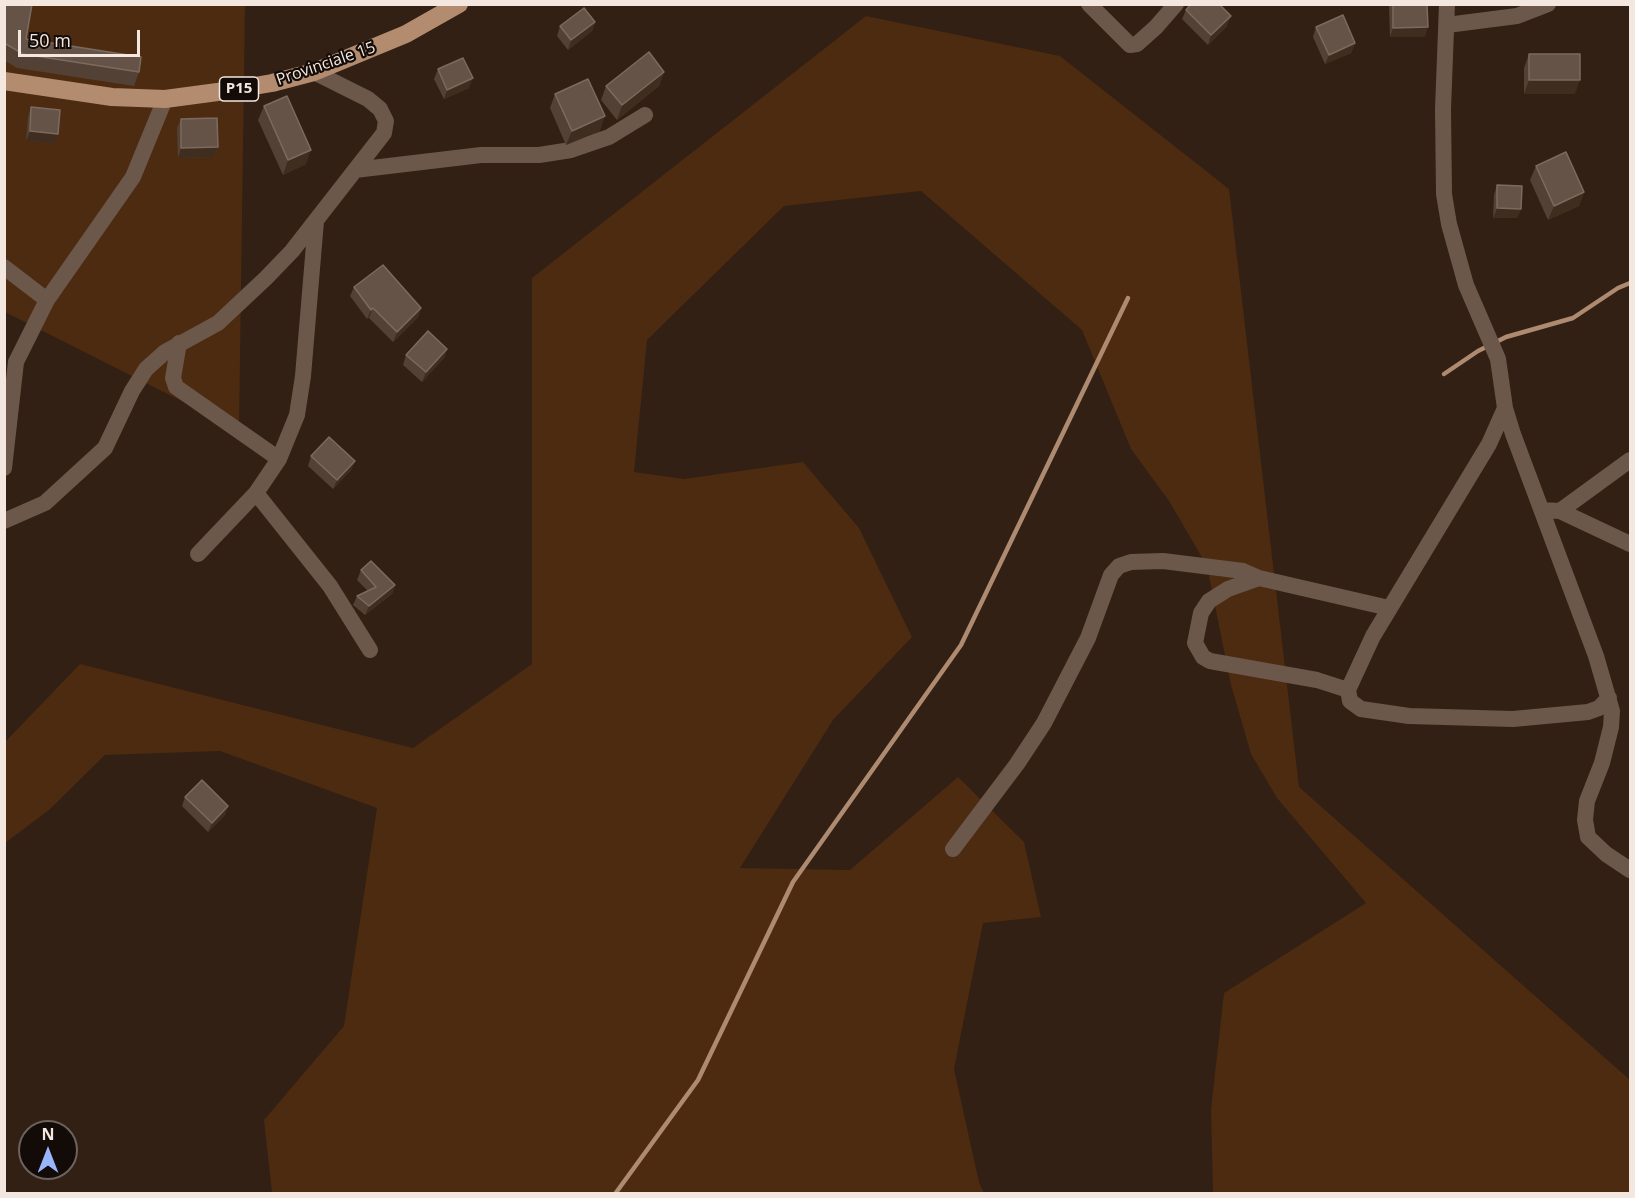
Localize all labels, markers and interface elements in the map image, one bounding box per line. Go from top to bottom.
scale bar [21,18,142,56]
text: 50 m [29,28,71,52]
street label: Provinciale 15 [274,38,378,90]
road number: P15 [220,77,258,101]
north arrow [18,1120,78,1180]
text: N [41,1123,55,1145]

